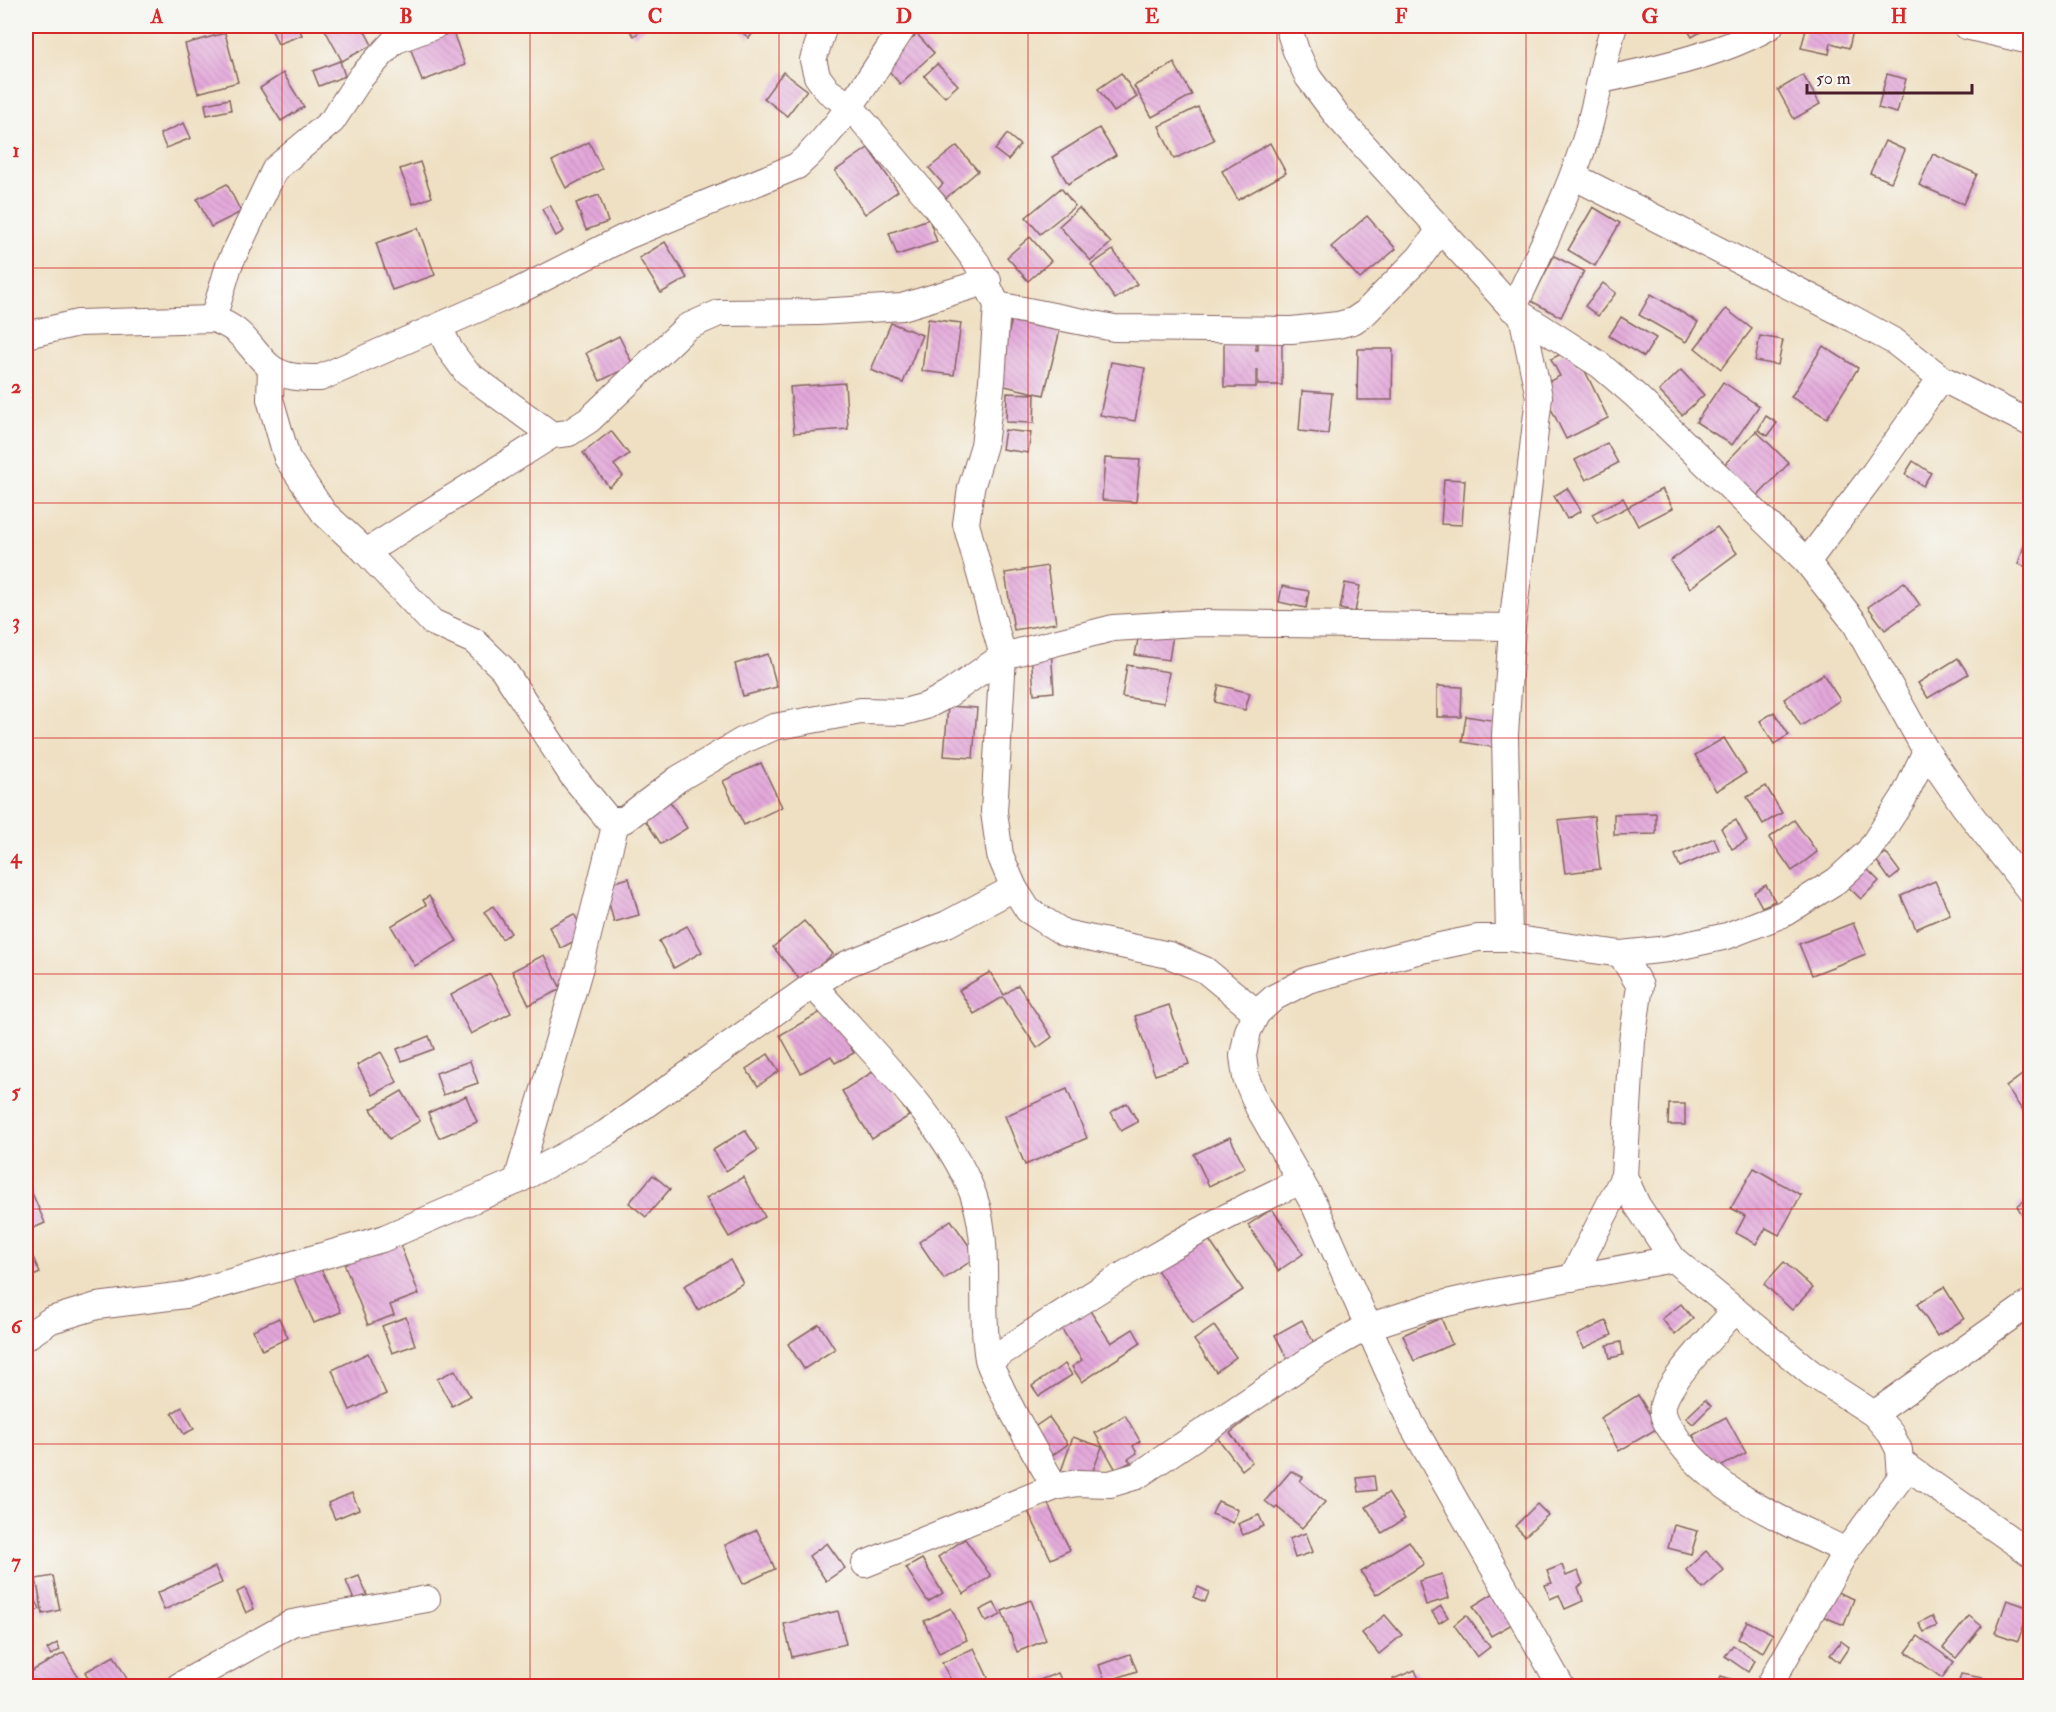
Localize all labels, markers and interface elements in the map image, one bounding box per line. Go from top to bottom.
text: A [150,4,164,29]
text: B [399,4,413,29]
text: C [648,4,662,29]
text: D [896,4,912,29]
text: E [1145,4,1160,29]
text: F [1395,4,1408,29]
text: G [1642,4,1659,29]
text: H [1891,4,1907,29]
scale bar [1807,57,1972,95]
text: 50 m [1816,67,1851,90]
text: 1 [12,138,20,163]
text: 2 [11,374,21,399]
text: 3 [12,609,20,634]
text: 4 [10,844,23,869]
text: 5 [12,1079,22,1104]
text: 6 [11,1314,23,1339]
text: 7 [11,1549,21,1574]

